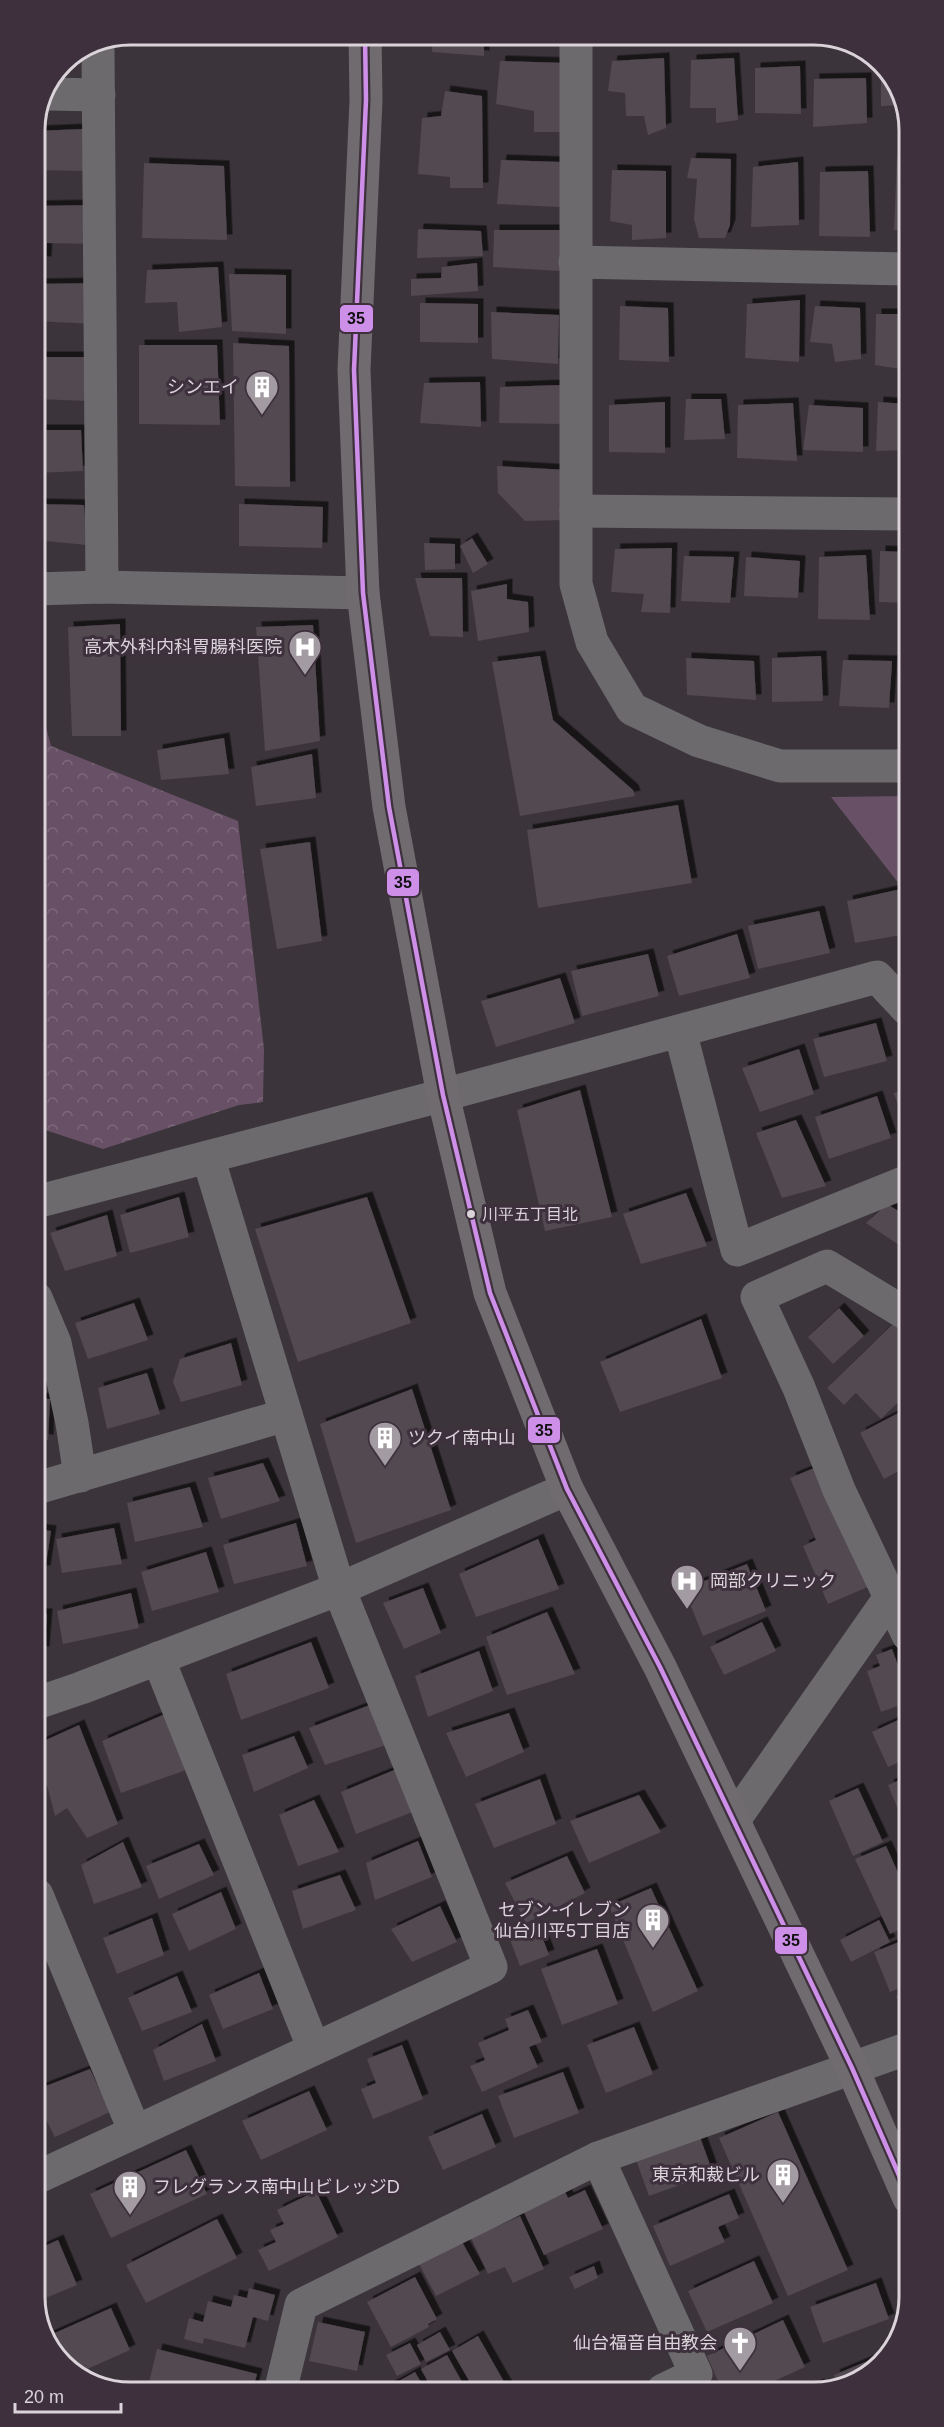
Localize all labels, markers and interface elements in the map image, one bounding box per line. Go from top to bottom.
line badge: 35 [339,304,374,333]
text: 35 [347,310,365,327]
building icon: シンエイ [244,369,280,416]
place label: シンエイ [167,377,239,397]
hospital icon: 高木外科内科胃腸科医院 [287,629,323,676]
place label: 高木外科内科胃腸科医院 [84,637,282,657]
line badge: 35 [386,868,420,897]
text: 35 [394,874,412,891]
place label: 川平五丁目北 [482,1206,578,1223]
marker: 川平五丁目北 [465,1208,477,1220]
line badge: 35 [527,1416,561,1444]
building icon: ツクイ南中山 [367,1420,403,1467]
text: 35 [535,1422,553,1439]
place label: ツクイ南中山 [408,1428,516,1448]
hospital icon: 岡部クリニック [669,1563,705,1610]
place label: 岡部クリニック [710,1571,836,1591]
place label: セブン-イレブン 仙台川平5丁目店 [494,1900,630,1941]
building icon: セブン-イレブン 仙台川平5丁目店 [635,1902,671,1949]
line badge: 35 [774,1926,808,1955]
text: 35 [782,1932,800,1949]
building icon: 東京和裁ビル [765,2157,801,2204]
place label: 東京和裁ビル [652,2165,760,2185]
building icon: フレグランス南中山ビレッジD [112,2169,148,2216]
place label: フレグランス南中山ビレッジD [153,2177,400,2197]
church icon: 仙台福音自由教会 [722,2325,758,2372]
place label: 仙台福音自由教会 [573,2333,717,2353]
scale bar [15,2376,122,2414]
text: 20 m [24,2387,64,2407]

